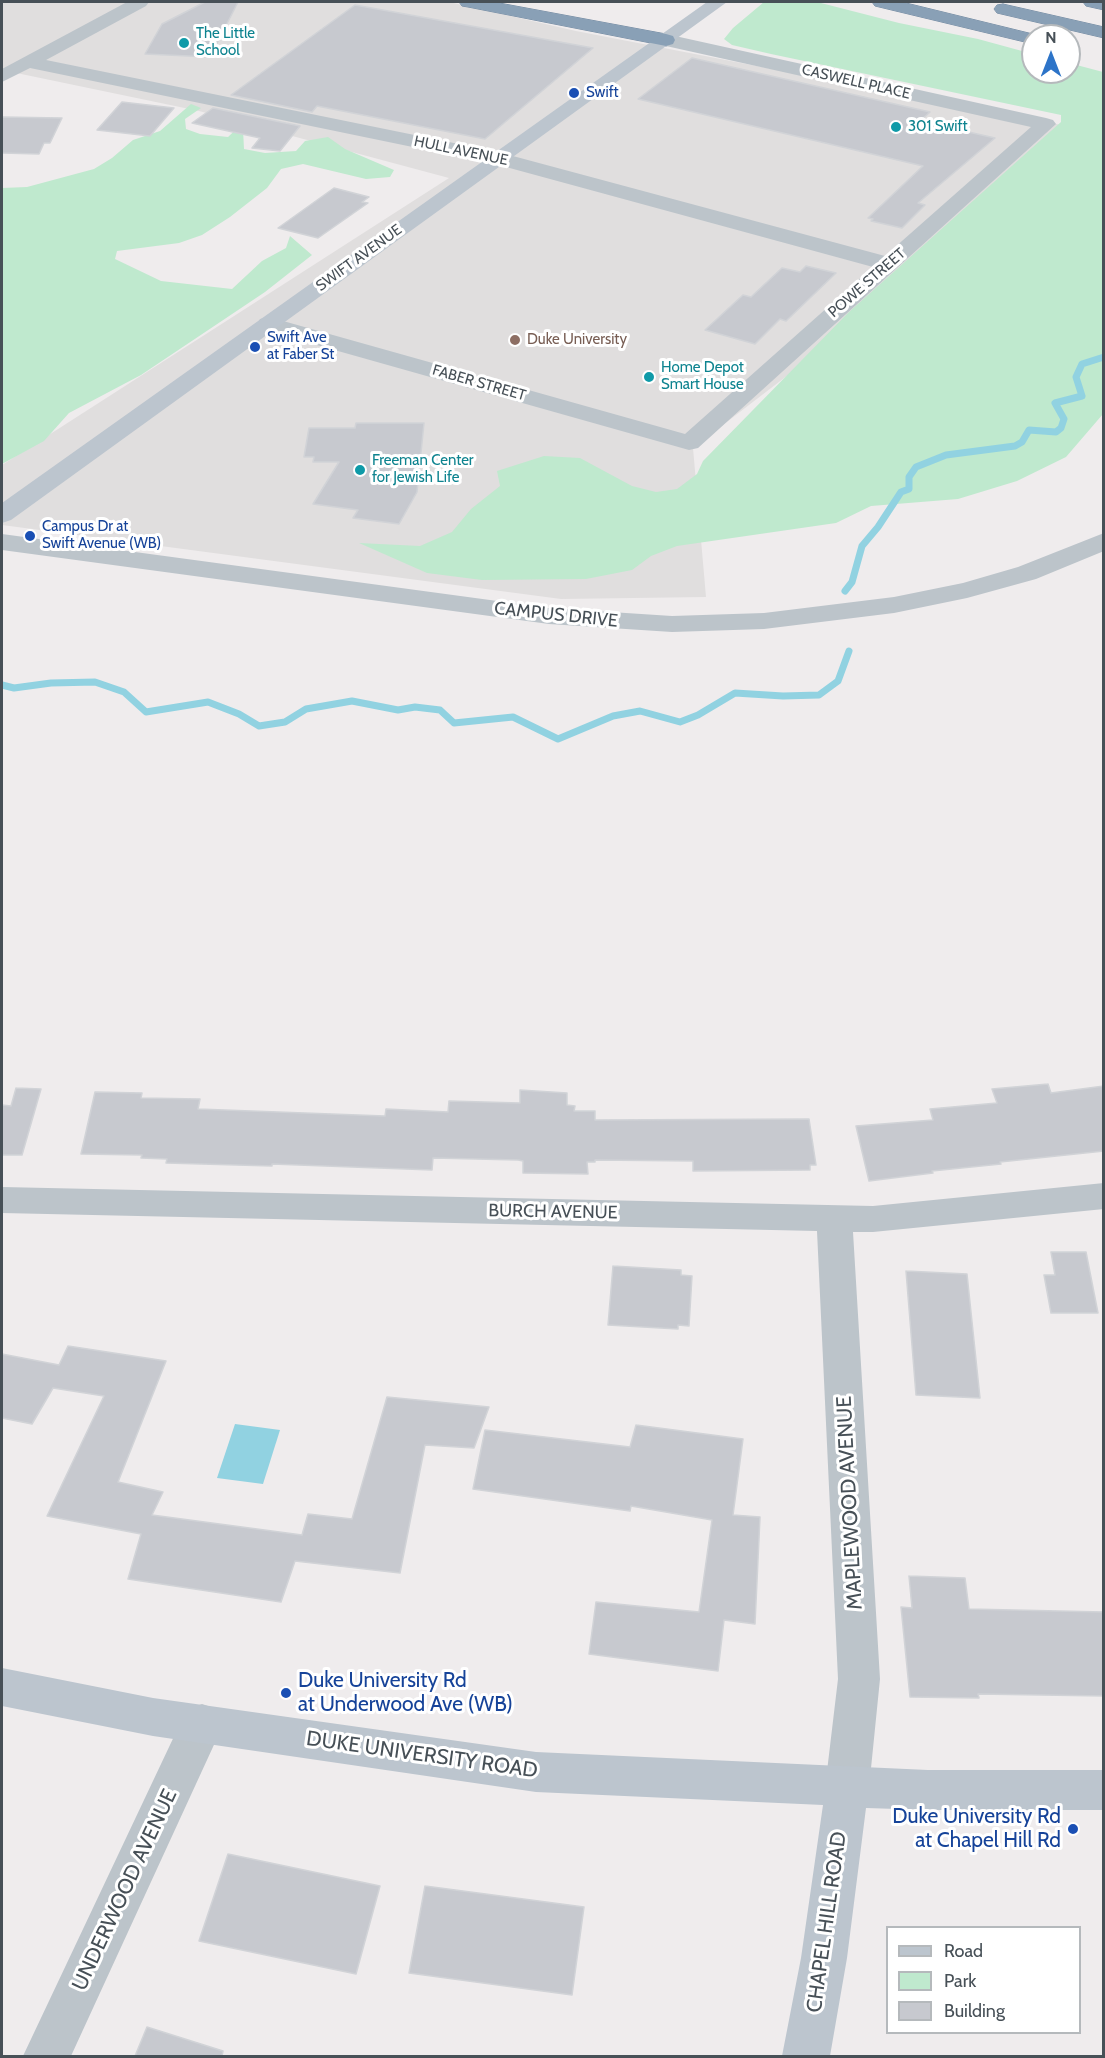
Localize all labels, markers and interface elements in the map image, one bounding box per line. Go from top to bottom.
north arrow [1021,24,1081,84]
place label: The Little School [196,25,255,60]
text: N [1045,28,1057,47]
marker: The Little School [177,36,191,50]
street label: CASWELL PLACE [800,61,912,103]
place label: Swift [586,84,619,102]
marker: Swift [567,86,581,100]
place label: 301 Swift [908,118,968,136]
marker: 301 Swift [889,120,903,134]
street label: HULL AVENUE [412,132,510,170]
street label: SWIFT AVENUE [313,221,405,295]
street label: POWE STREET [825,245,909,321]
place label: Swift Ave at Faber St [267,329,334,364]
place label: Duke University [527,331,627,349]
marker: Duke University [508,333,522,347]
marker: Swift Ave at Faber St [248,340,262,354]
place label: Home Depot Smart House [661,359,744,394]
street label: FABER STREET [430,361,528,405]
marker: Home Depot Smart House [642,370,656,384]
place label: Freeman Center for Jewish Life [372,452,474,487]
marker: Freeman Center for Jewish Life [353,463,367,477]
place label: Campus Dr at Swift Avenue (WB) [42,518,161,553]
marker: Campus Dr at Swift Avenue (WB) [23,529,37,543]
street label: CAMPUS DRIVE [493,598,619,632]
street label: BURCH AVENUE [488,1200,618,1224]
street label: MAPLEWOOD AVENUE [832,1395,868,1611]
place label: Duke University Rd at Underwood Ave (WB) [298,1668,513,1718]
marker: Duke University Rd at Underwood Ave (WB) [279,1686,293,1700]
street label: DUKE UNIVERSITY ROAD [305,1726,539,1784]
street label: UNDERWOOD AVENUE [67,1785,183,1995]
place label: Duke University Rd at Chapel Hill Rd [892,1804,1061,1854]
marker: Duke University Rd at Chapel Hill Rd [1066,1822,1080,1836]
street label: CHAPEL HILL ROAD [802,1830,852,2014]
legend [886,1926,1081,2034]
text: Road [944,1940,983,1962]
text: Park [944,1970,976,1992]
text: Building [944,2000,1005,2022]

